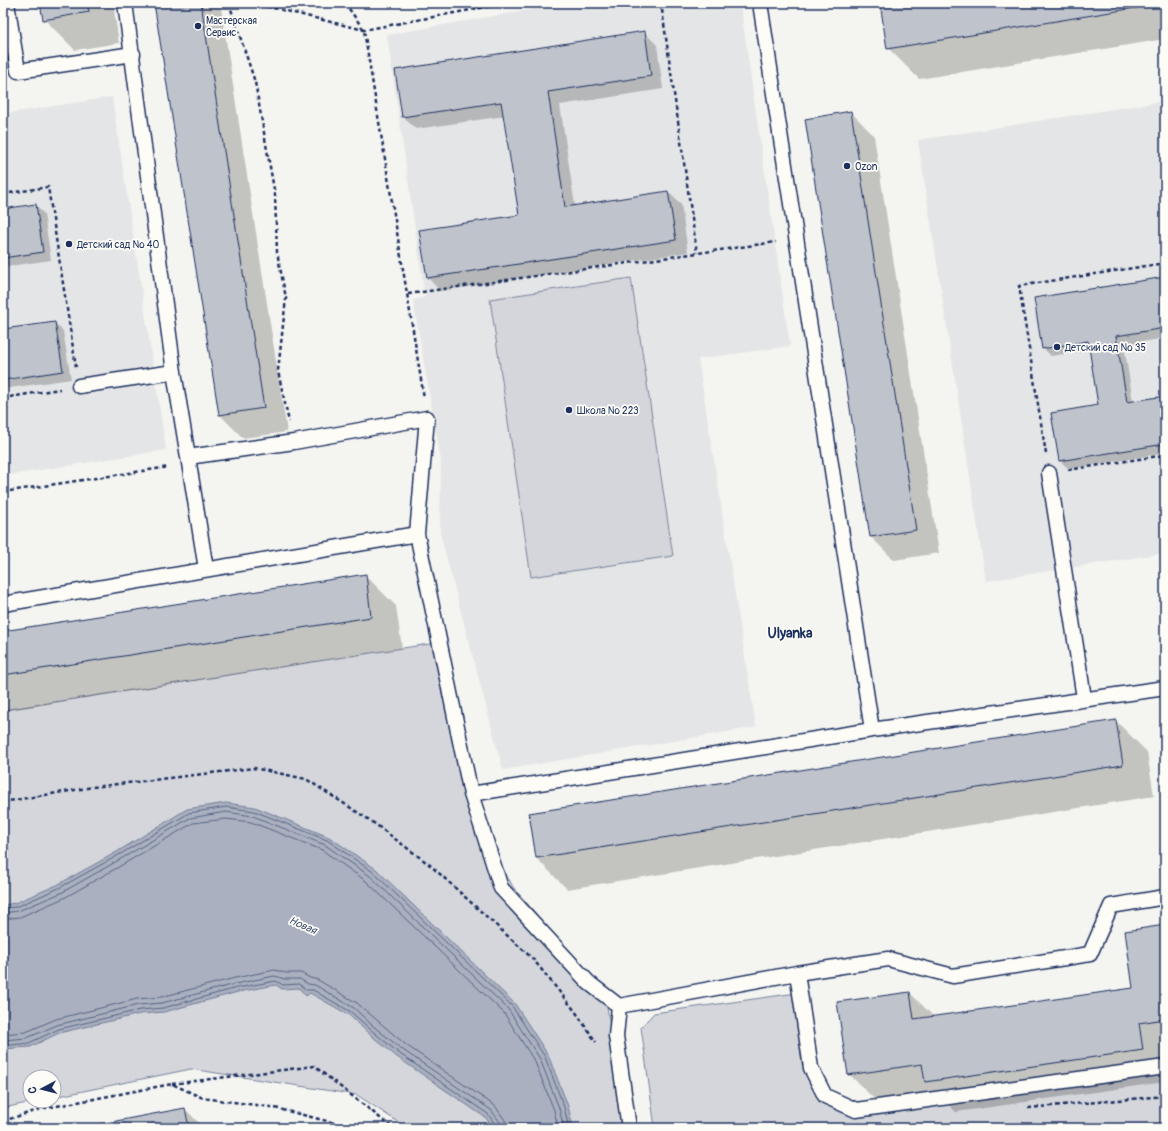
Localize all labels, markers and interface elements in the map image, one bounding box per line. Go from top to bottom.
place label: Мастерская Сервис [206,15,257,39]
marker: Мастерская Сервис [193,21,203,31]
marker: Ozon [842,161,852,171]
place label: Ozon [855,161,878,173]
marker: Детский сад № 40 [64,239,74,249]
place label: Детский сад № 40 [76,239,160,251]
marker: Детский сад № 35 [1052,342,1062,352]
place label: Детский сад № 35 [1064,342,1146,354]
marker: Школа № 223 [564,405,574,415]
place label: Школа № 223 [577,405,639,417]
district label: Ulyanka [768,625,813,642]
water label: Новая [287,914,320,938]
north arrow [22,1069,62,1109]
text: С [26,1086,39,1094]

